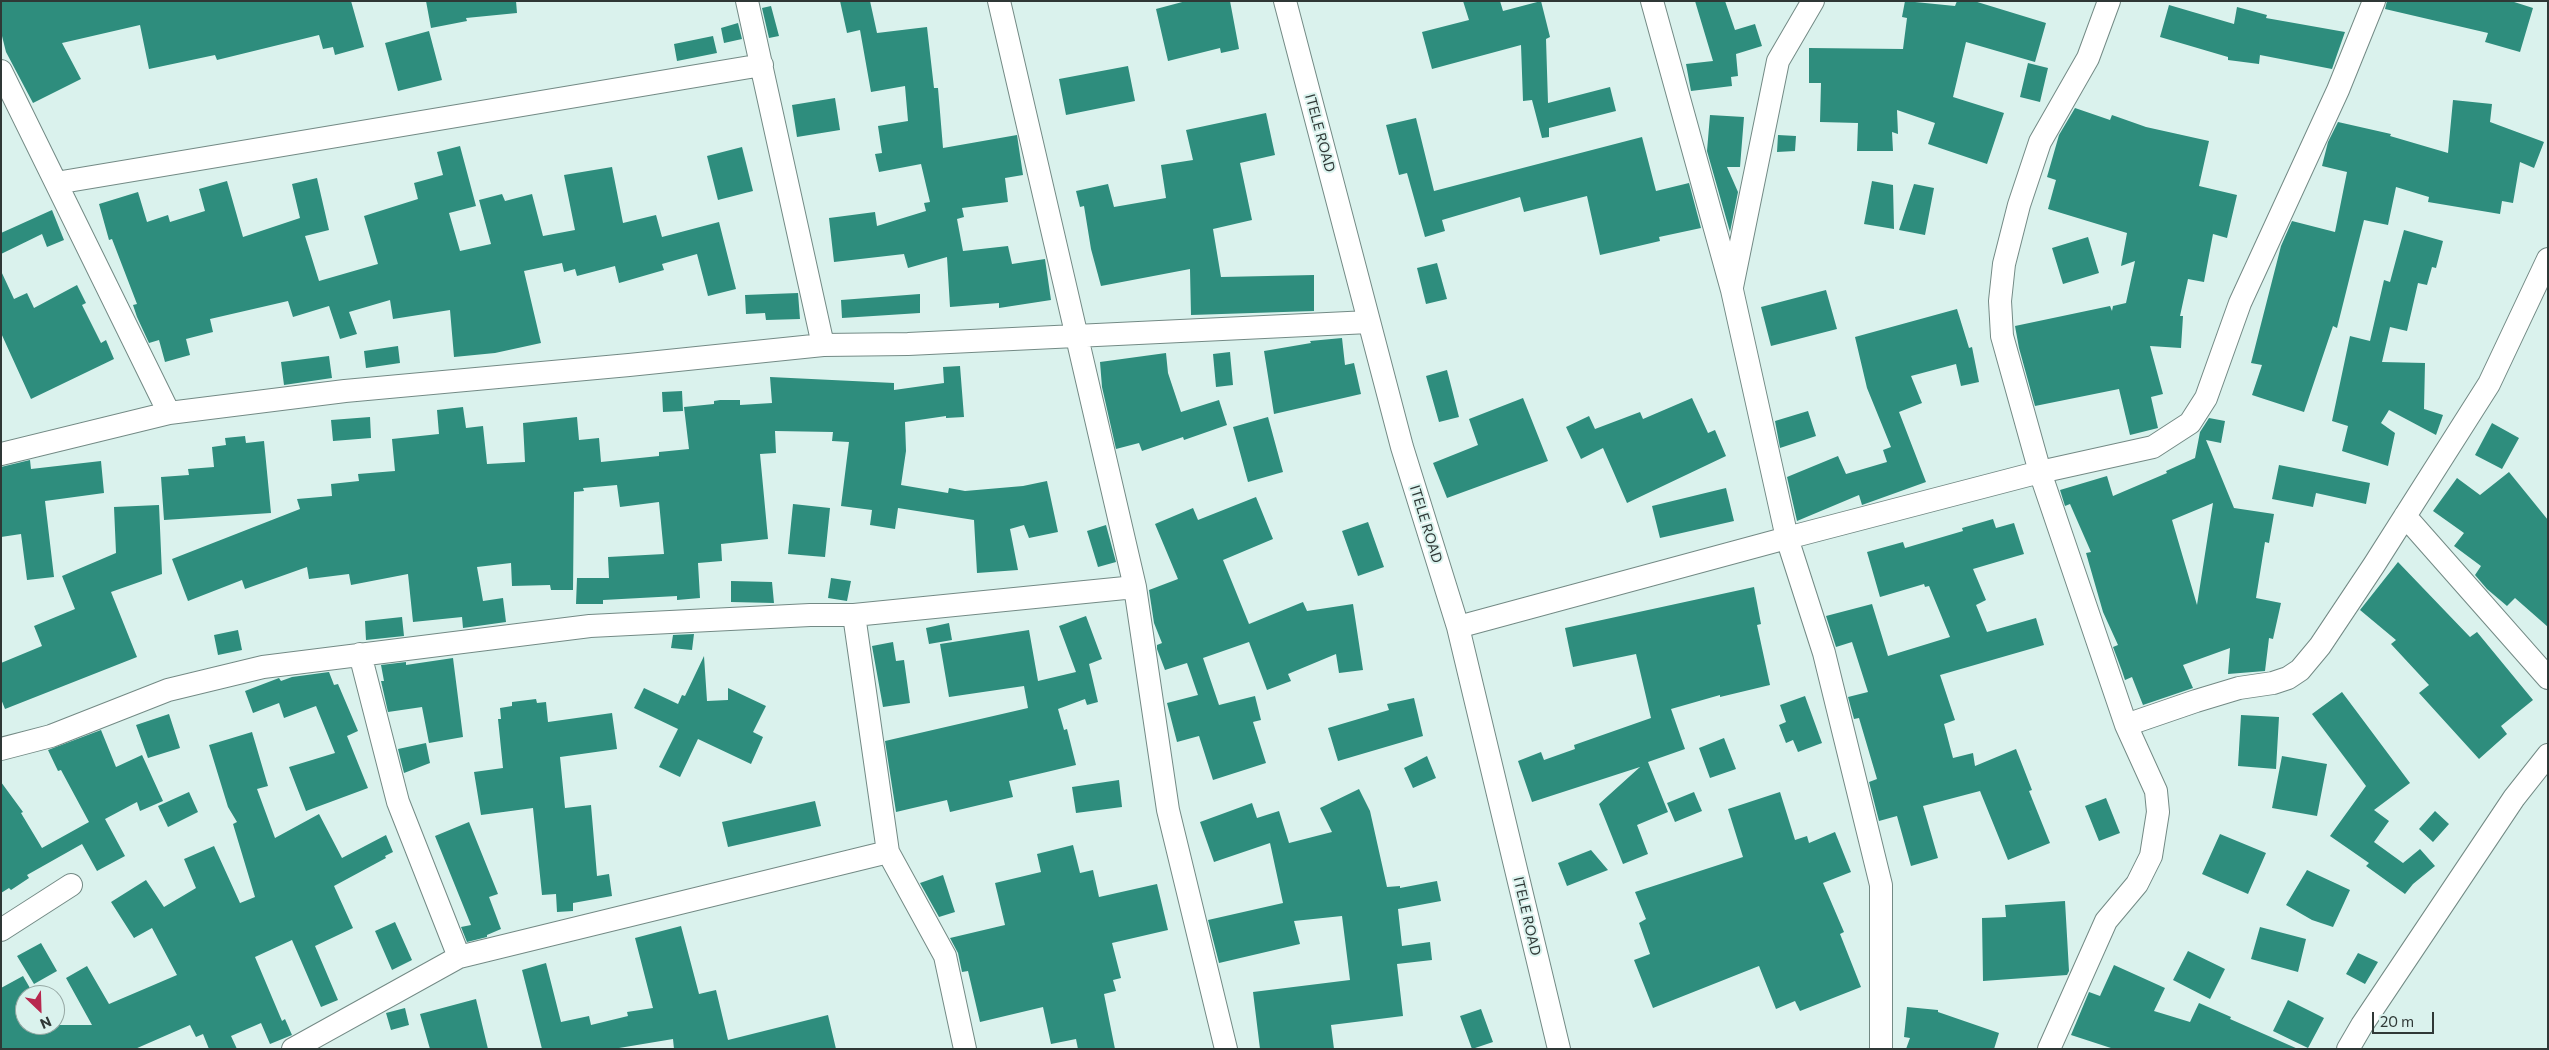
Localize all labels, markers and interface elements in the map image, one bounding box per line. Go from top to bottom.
street label: ITELE ROAD [1301,92,1339,174]
street label: ITELE ROAD [1406,483,1446,565]
street label: ITELE ROAD [1510,875,1544,957]
north arrow [15,985,65,1035]
scale bar [2374,1002,2436,1034]
text: 20 m [2380,1012,2414,1030]
text: N [38,1013,54,1033]

